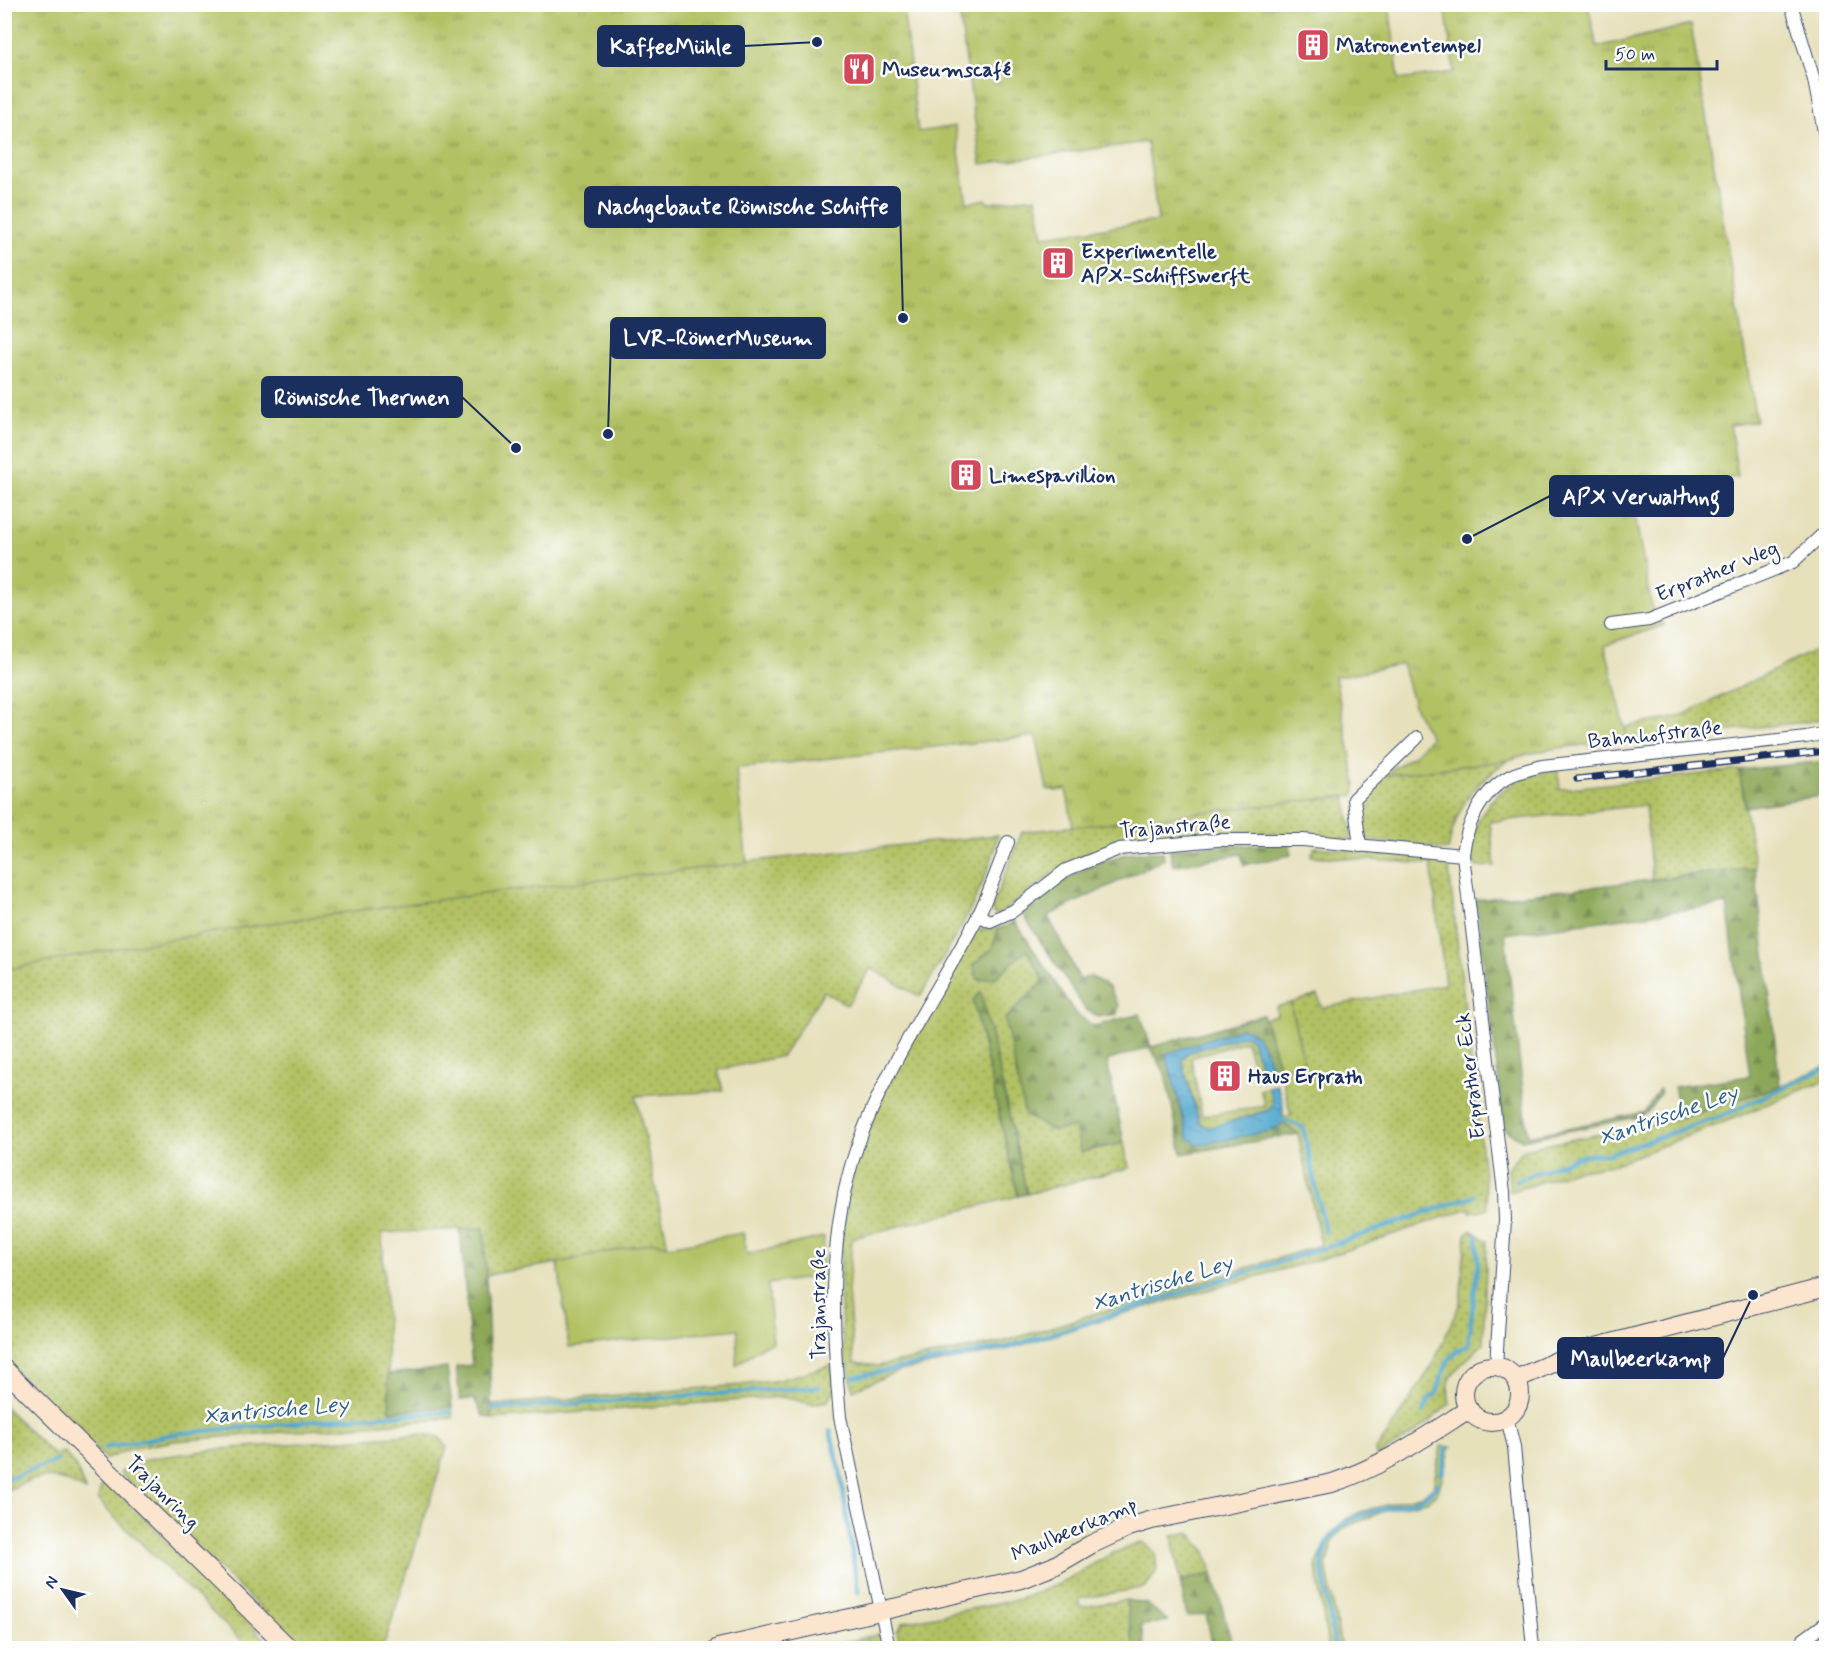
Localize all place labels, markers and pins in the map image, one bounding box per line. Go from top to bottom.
callout: KaffeeMühle [598,26,744,66]
building icon: Matronentempel [1295,27,1331,63]
place label: Matronentempel [1336,32,1481,60]
restaurant icon: Museumscafé [841,51,877,87]
place label: Museumscafé [882,56,1011,84]
callout: Nachgebaute Römische Schiffe [585,187,900,227]
place label: Experimentelle APX-Schiffswerft [1081,238,1251,290]
building icon: Experimentelle APX-Schiffswerft [1040,245,1076,281]
callout: LVR-RömerMuseum [611,318,825,358]
callout: Römische Thermen [262,377,462,417]
building icon: Limespavillion [948,457,984,493]
place label: Limespavillion [989,462,1116,490]
callout: APX Verwaltung [1550,476,1733,516]
building icon: Haus Erprath [1207,1058,1243,1094]
place label: Haus Erprath [1248,1063,1363,1091]
callout: Maulbeerkamp [1558,1338,1723,1378]

